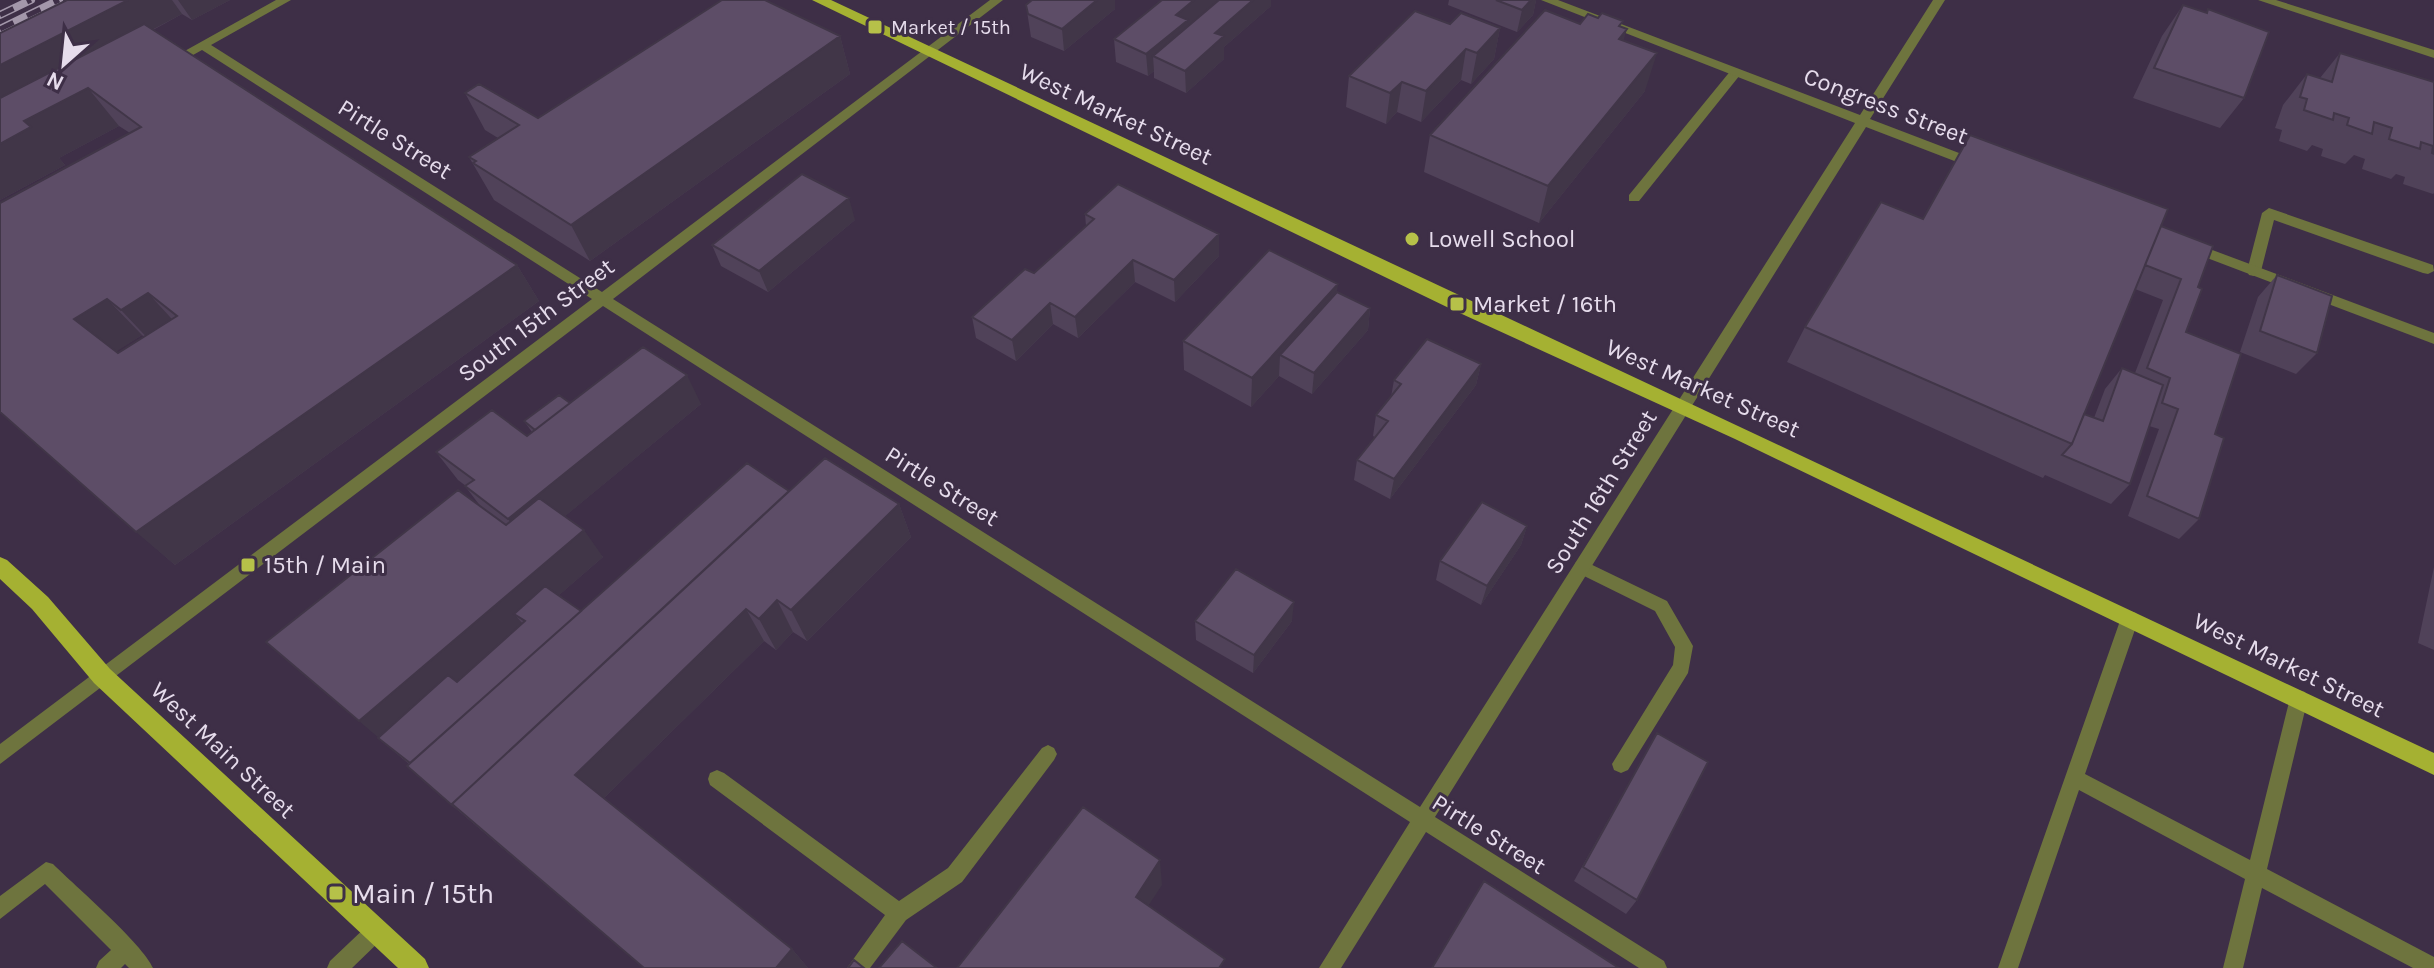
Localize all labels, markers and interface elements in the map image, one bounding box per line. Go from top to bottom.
place label: Market / 15th [891,16,1011,39]
marker: Market / 15th [866,18,884,36]
north arrow [24,24,104,104]
street label: West Market Street [1015,57,1217,171]
street label: Congress Street [1800,62,1972,150]
text: N [42,66,68,96]
street label: Pirtle Street [333,93,457,185]
place label: Lowell School [1428,225,1576,253]
marker: Lowell School [1403,230,1421,248]
street label: South 15th Street [453,252,619,388]
place label: Market / 16th [1473,290,1617,318]
marker: Market / 16th [1448,295,1466,313]
street label: West Market Street [1602,333,1804,443]
street label: South 16th Street [1539,405,1663,579]
street label: Pirtle Street [880,440,1004,532]
place label: 15th / Main [264,551,386,579]
marker: 15th / Main [239,556,257,574]
street label: West Market Street [2189,607,2389,723]
street label: West Main Street [145,676,301,824]
street label: Pirtle Street [1427,788,1551,880]
place label: Main / 15th [352,877,494,910]
marker: Main / 15th [327,884,345,902]

